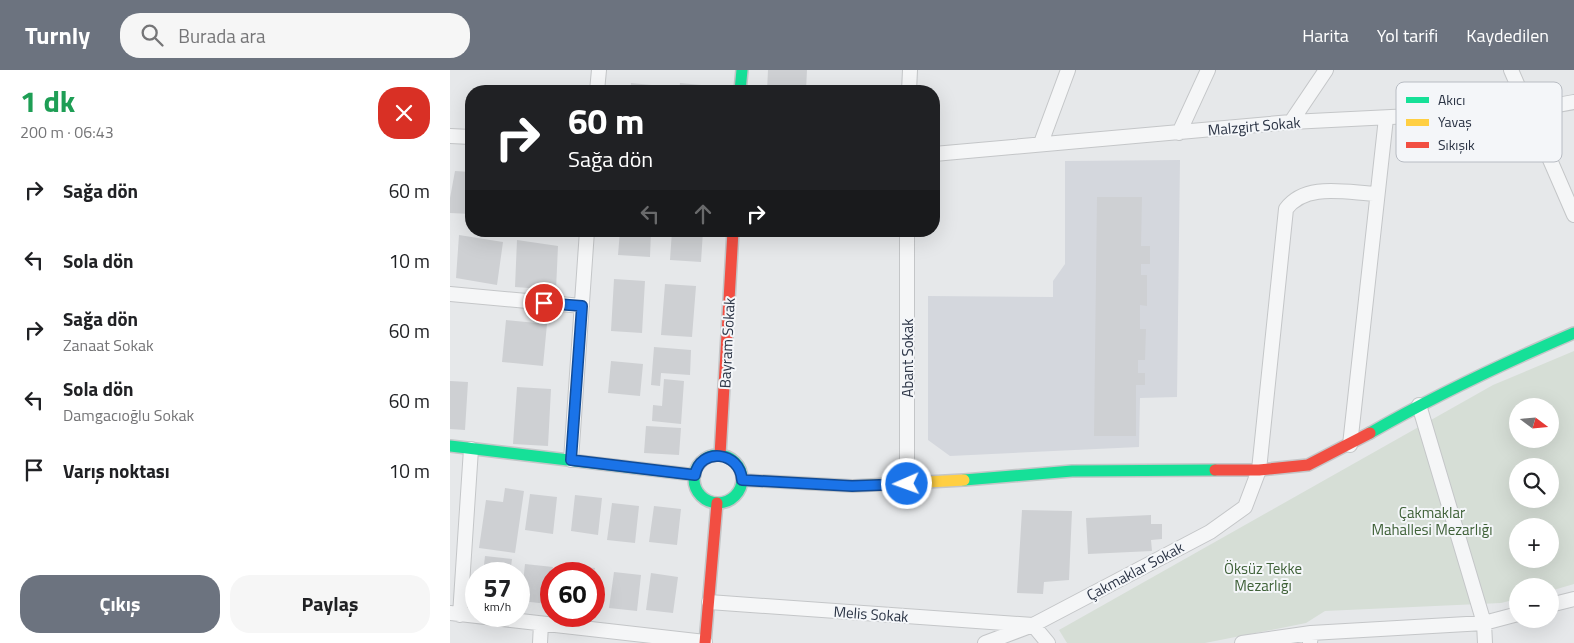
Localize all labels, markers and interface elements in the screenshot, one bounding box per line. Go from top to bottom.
search box [120,13,470,58]
text: Turnly [25,17,90,53]
icon: search [138,21,166,49]
text: Burada ara [178,21,266,50]
text: Harita [1302,22,1349,49]
text: Yol tarifi [1377,22,1438,49]
text: Kaydedilen [1466,22,1549,49]
text: 1 dk [20,78,75,124]
legend [1396,82,1562,162]
button: close [378,87,430,139]
text: Akıcı [1438,89,1465,110]
text: 60 m [568,94,644,148]
icon: right [485,105,550,170]
street label: Malzgirt Sokak [1207,110,1301,142]
text: Yavaş [1438,111,1472,132]
text: 200 m · 06:43 [20,120,114,144]
text: Sıkışık [1438,134,1475,155]
text: Sağa dön [568,142,653,176]
icon: right [20,176,48,204]
text: Sağa dön [63,176,138,205]
text: 60 m [389,176,430,205]
icon: left [636,200,664,228]
icon: ahead [689,200,717,228]
icon: right [742,200,770,228]
icon: left [20,246,48,274]
text: Sola dön [63,246,134,275]
text: 10 m [389,246,430,275]
pin [523,282,565,324]
icon: arrive [530,289,558,317]
street label: Bayram Sokak [713,297,741,389]
text: Sağa dön [63,304,138,333]
icon: right [20,316,48,344]
text: 60 m [389,316,430,345]
street label: Abant Sokak [896,319,919,397]
text: Zanaat Sokak [63,333,154,357]
text: Sola dön [63,374,134,403]
icon: left [20,386,48,414]
text: 60 m [389,386,430,415]
north arrow [1509,398,1559,448]
map controls [1509,398,1559,628]
text: Damgacıoğlu Sokak [63,403,194,427]
icon: arrive [20,456,48,484]
text: Varış noktası [63,456,170,485]
text: 10 m [389,456,430,485]
position arrow [880,457,932,509]
button: search [1509,458,1559,508]
park label: Çakmaklar Mahallesi Mezarlığı [1371,501,1493,541]
button: + [1509,518,1559,568]
street label: Çakmaklar Sokak [1082,536,1188,606]
park label: Öksüz Tekke Mezarlığı [1224,557,1302,597]
speed limit sign: 60 [540,562,605,627]
text: 57 [483,569,512,607]
button: Çıkış [20,575,220,633]
button: Paylaş [230,575,430,633]
button: − [1509,578,1559,628]
text: km/h [484,597,511,616]
street label: Melis Sokak [833,600,909,628]

